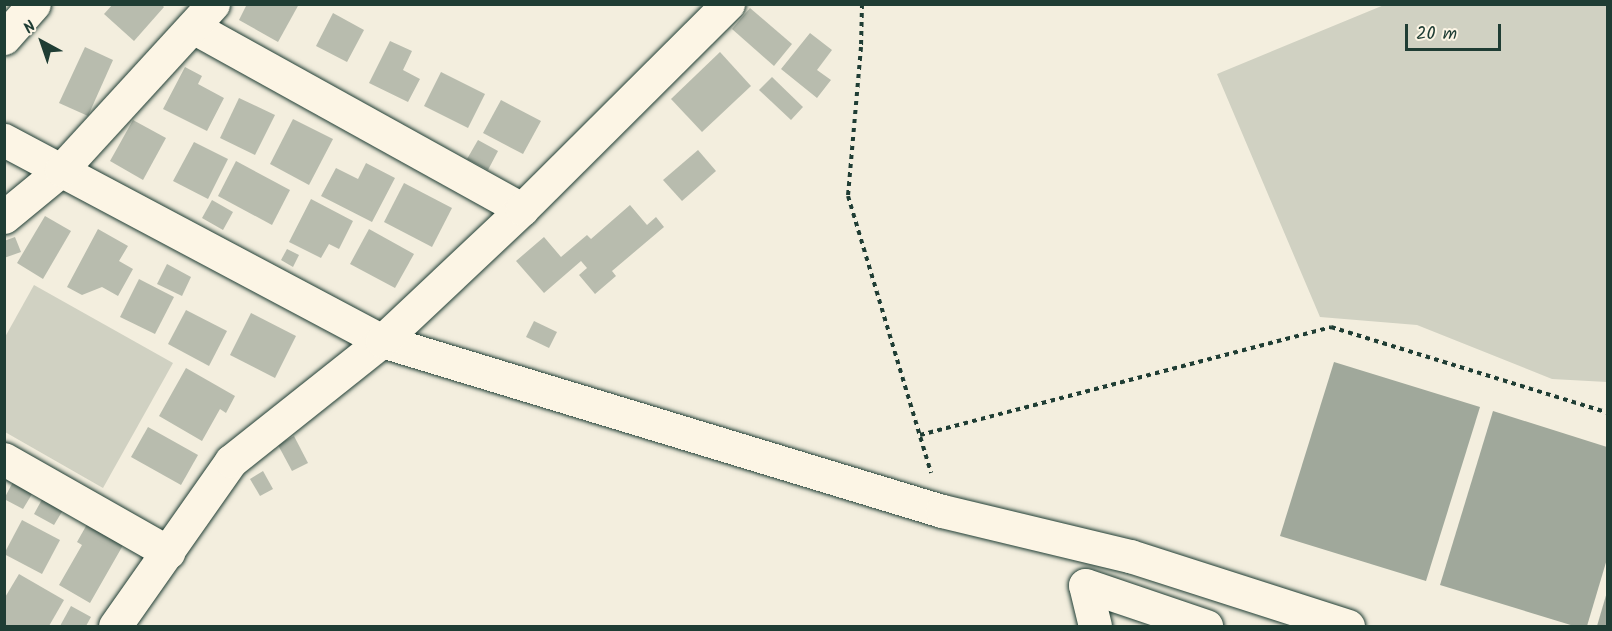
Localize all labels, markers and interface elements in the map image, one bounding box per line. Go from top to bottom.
north arrow [12,12,72,72]
scale bar [1408,12,1504,50]
text: N [18,15,42,41]
text: 20 m [1416,20,1457,49]

